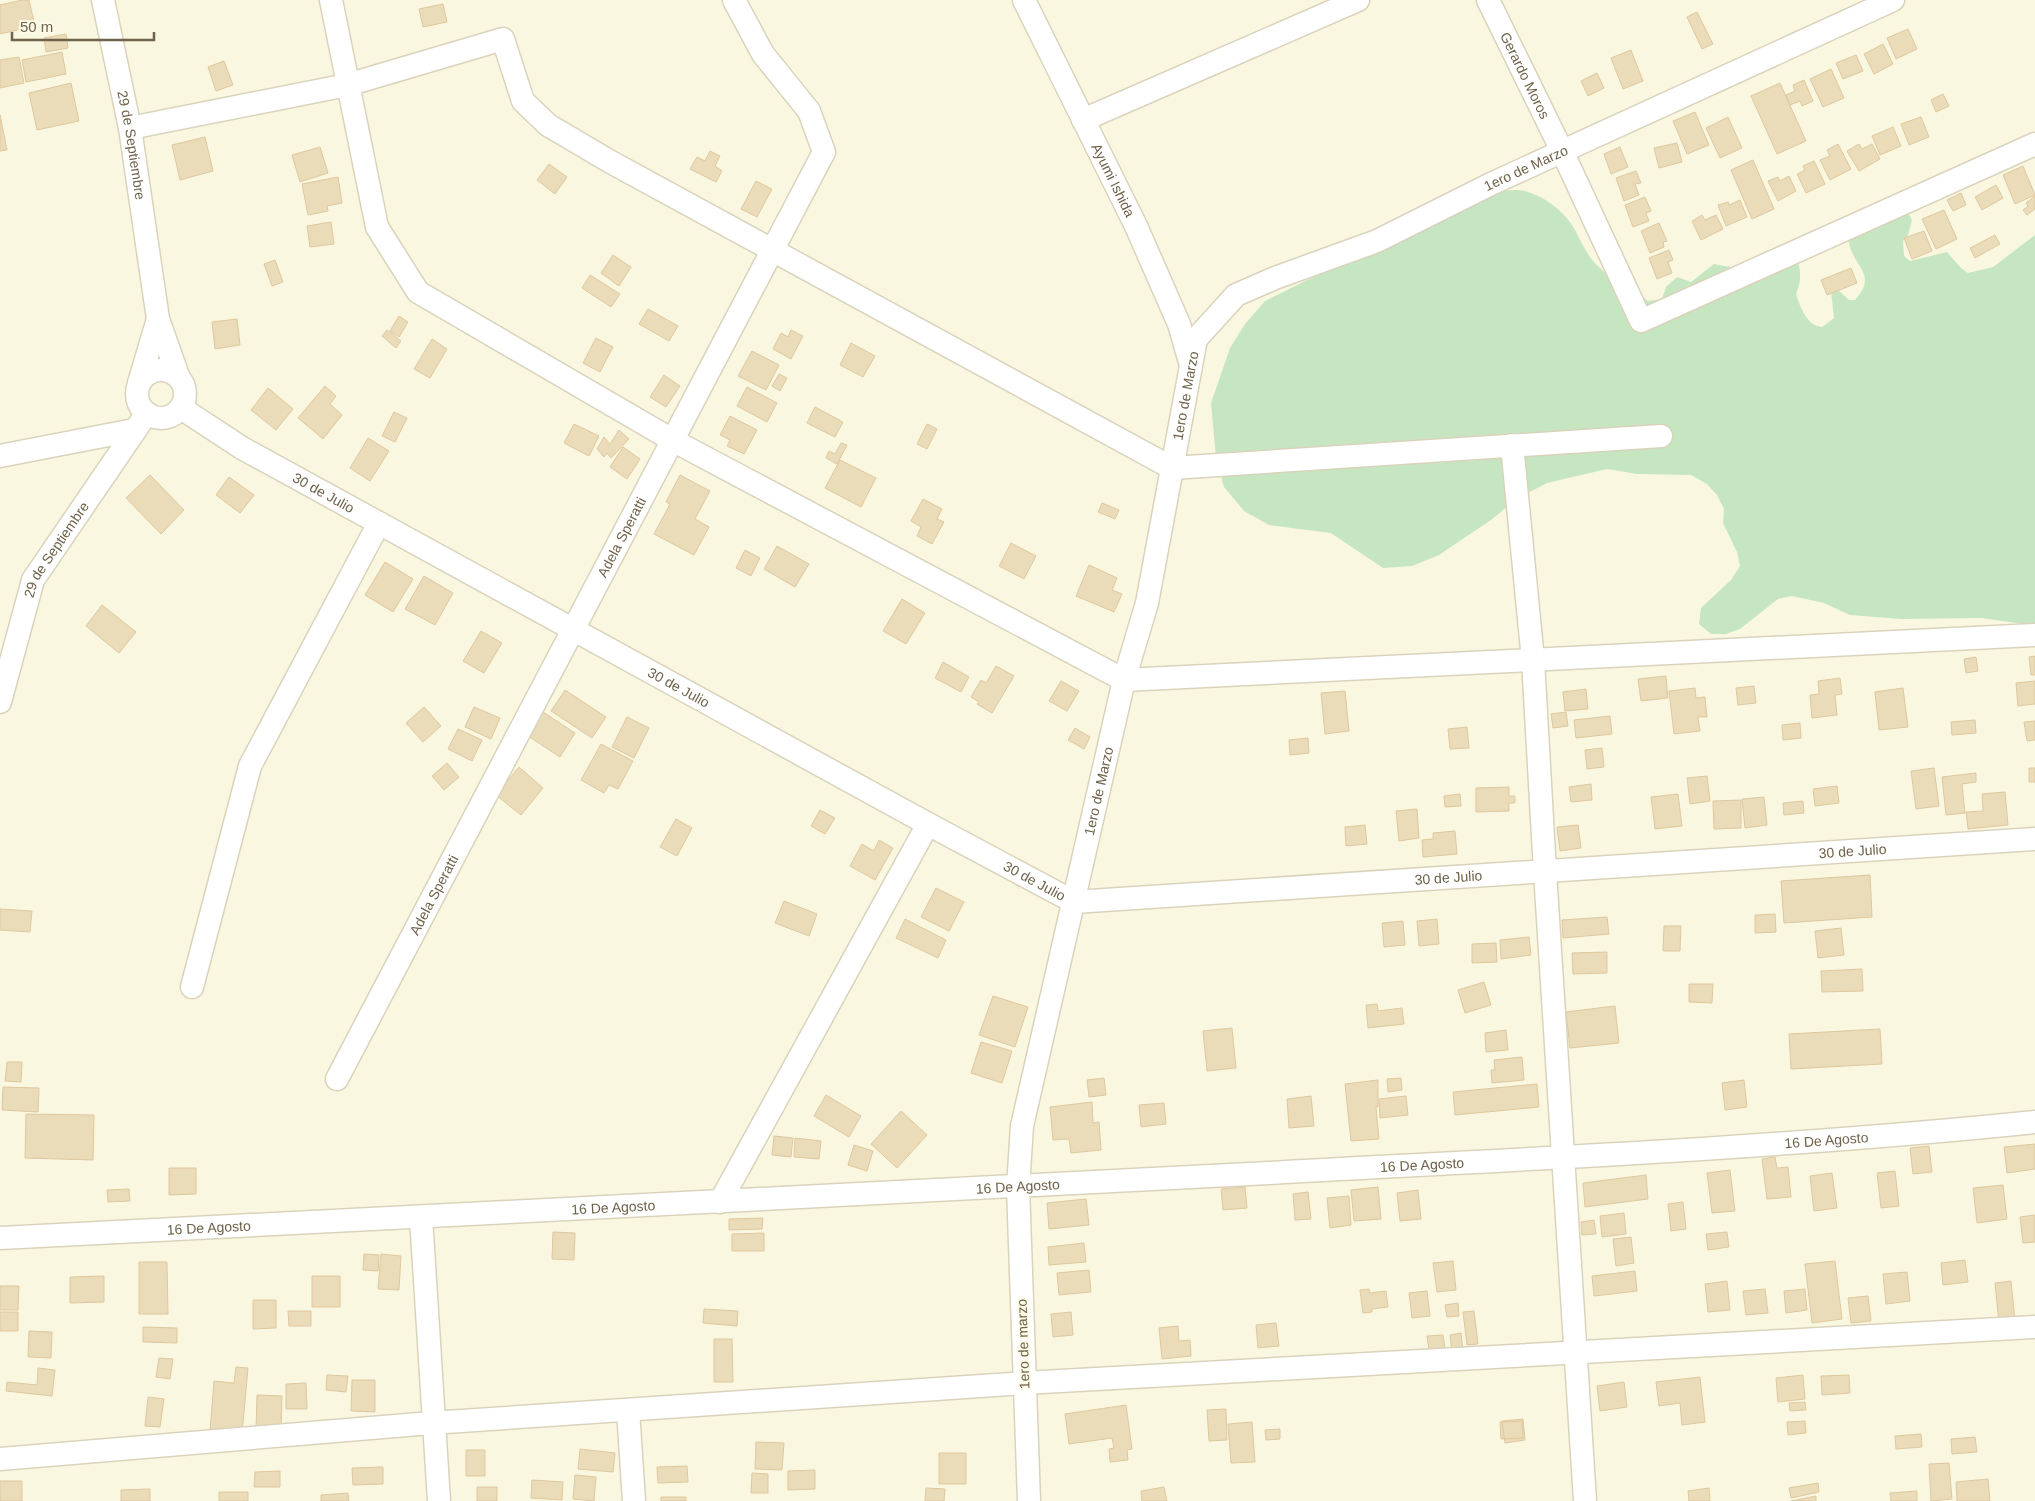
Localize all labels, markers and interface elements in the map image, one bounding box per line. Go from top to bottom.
scale bar [12,10,155,42]
text: 50 m [20,18,53,35]
street label: Gerardo Moros [1497,30,1553,121]
street label: 29 de Septiembre [114,89,148,201]
street label: Ayumi Ishida [1088,141,1138,220]
street label: 1ero de Marzo [1481,142,1570,194]
street label: 1ero de Marzo [1169,350,1202,442]
street label: 30 de Julio [290,469,357,516]
street label: Adela Speratti [594,495,649,580]
street label: 29 de Septiembre [21,499,92,599]
street label: 30 de Julio [645,664,713,711]
street label: 1ero de Marzo [1081,745,1117,837]
street label: 30 de Julio [1818,841,1887,861]
street label: Adela Speratti [406,852,461,938]
street label: 30 de Julio [1001,858,1068,904]
street label: 30 de Julio [1414,867,1483,888]
street label: 16 De Agosto [1784,1129,1869,1151]
street label: 16 De Agosto [1380,1155,1465,1175]
street label: 16 De Agosto [975,1176,1060,1197]
street label: 16 De Agosto [571,1197,656,1217]
street label: 16 De Agosto [166,1218,251,1238]
street label: 1ero de marzo [1013,1298,1033,1389]

